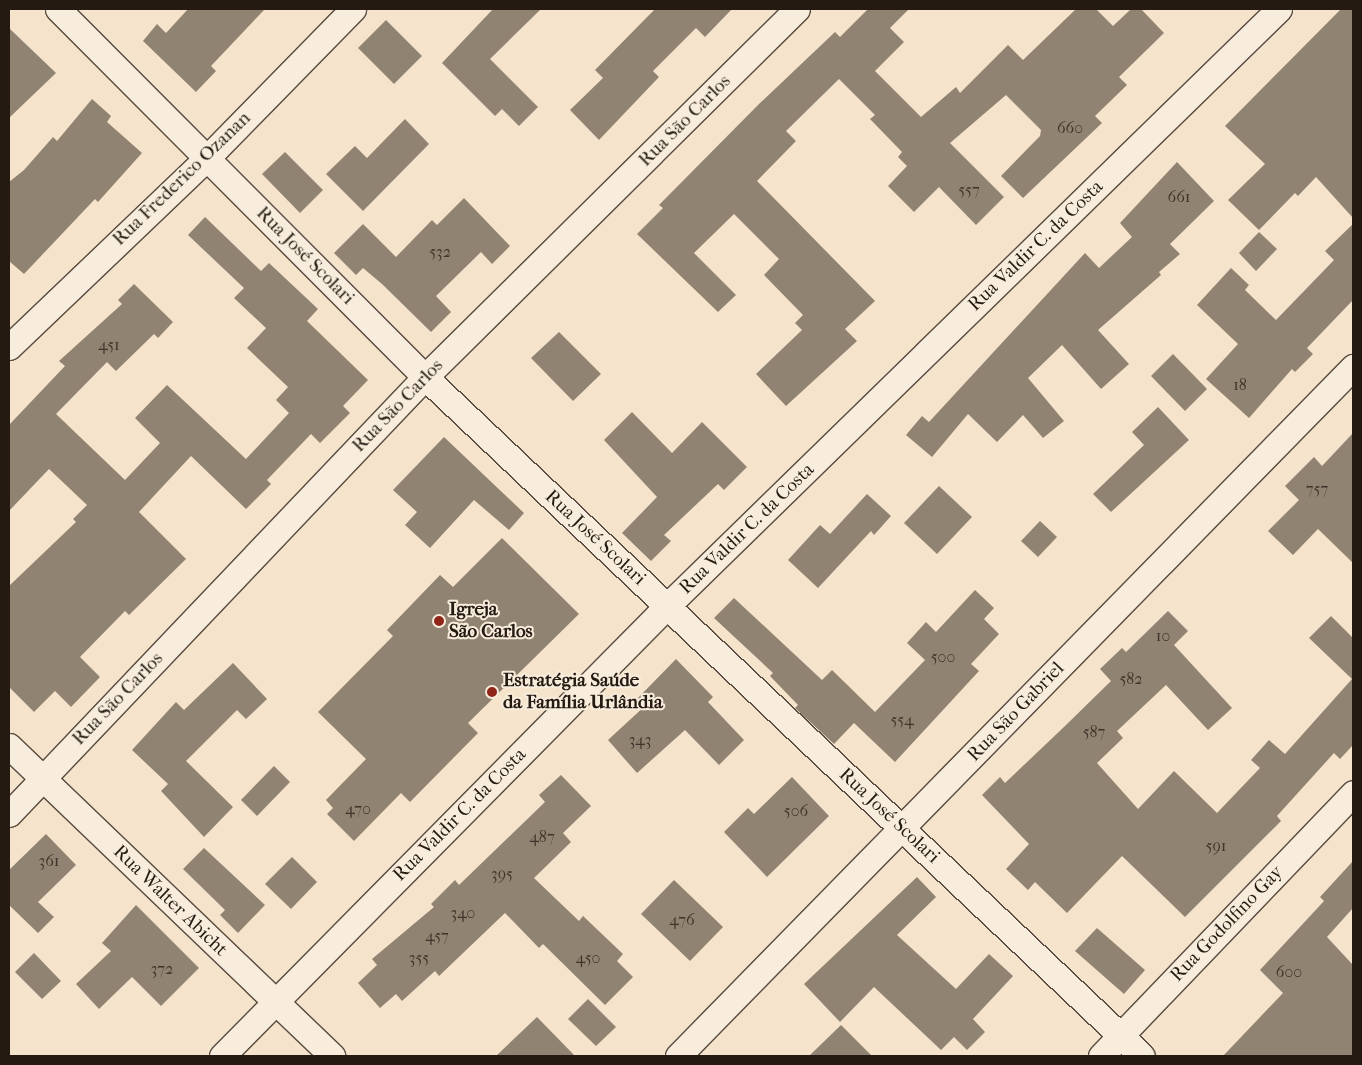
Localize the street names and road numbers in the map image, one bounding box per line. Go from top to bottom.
street label: Rua São Carlos [634,70,736,172]
street label: Rua Frederico Ozanan [108,107,256,251]
street label: Rua Valdir C. da Costa [964,176,1108,316]
street label: Rua José Scolari [251,202,359,310]
street label: Rua São Carlos [348,355,448,457]
street label: Rua Valdir C. da Costa [675,459,819,599]
street label: Rua José Scolari [540,486,650,590]
street label: Rua São Carlos [68,648,168,750]
street label: Rua São Gabriel [963,657,1069,767]
street label: Rua Valdir C. da Costa [389,744,531,886]
street label: Rua José Scolari [834,764,944,868]
street label: Rua Walter Abicht [108,841,232,961]
street label: Rua Godolfino Gay [1166,861,1288,987]

